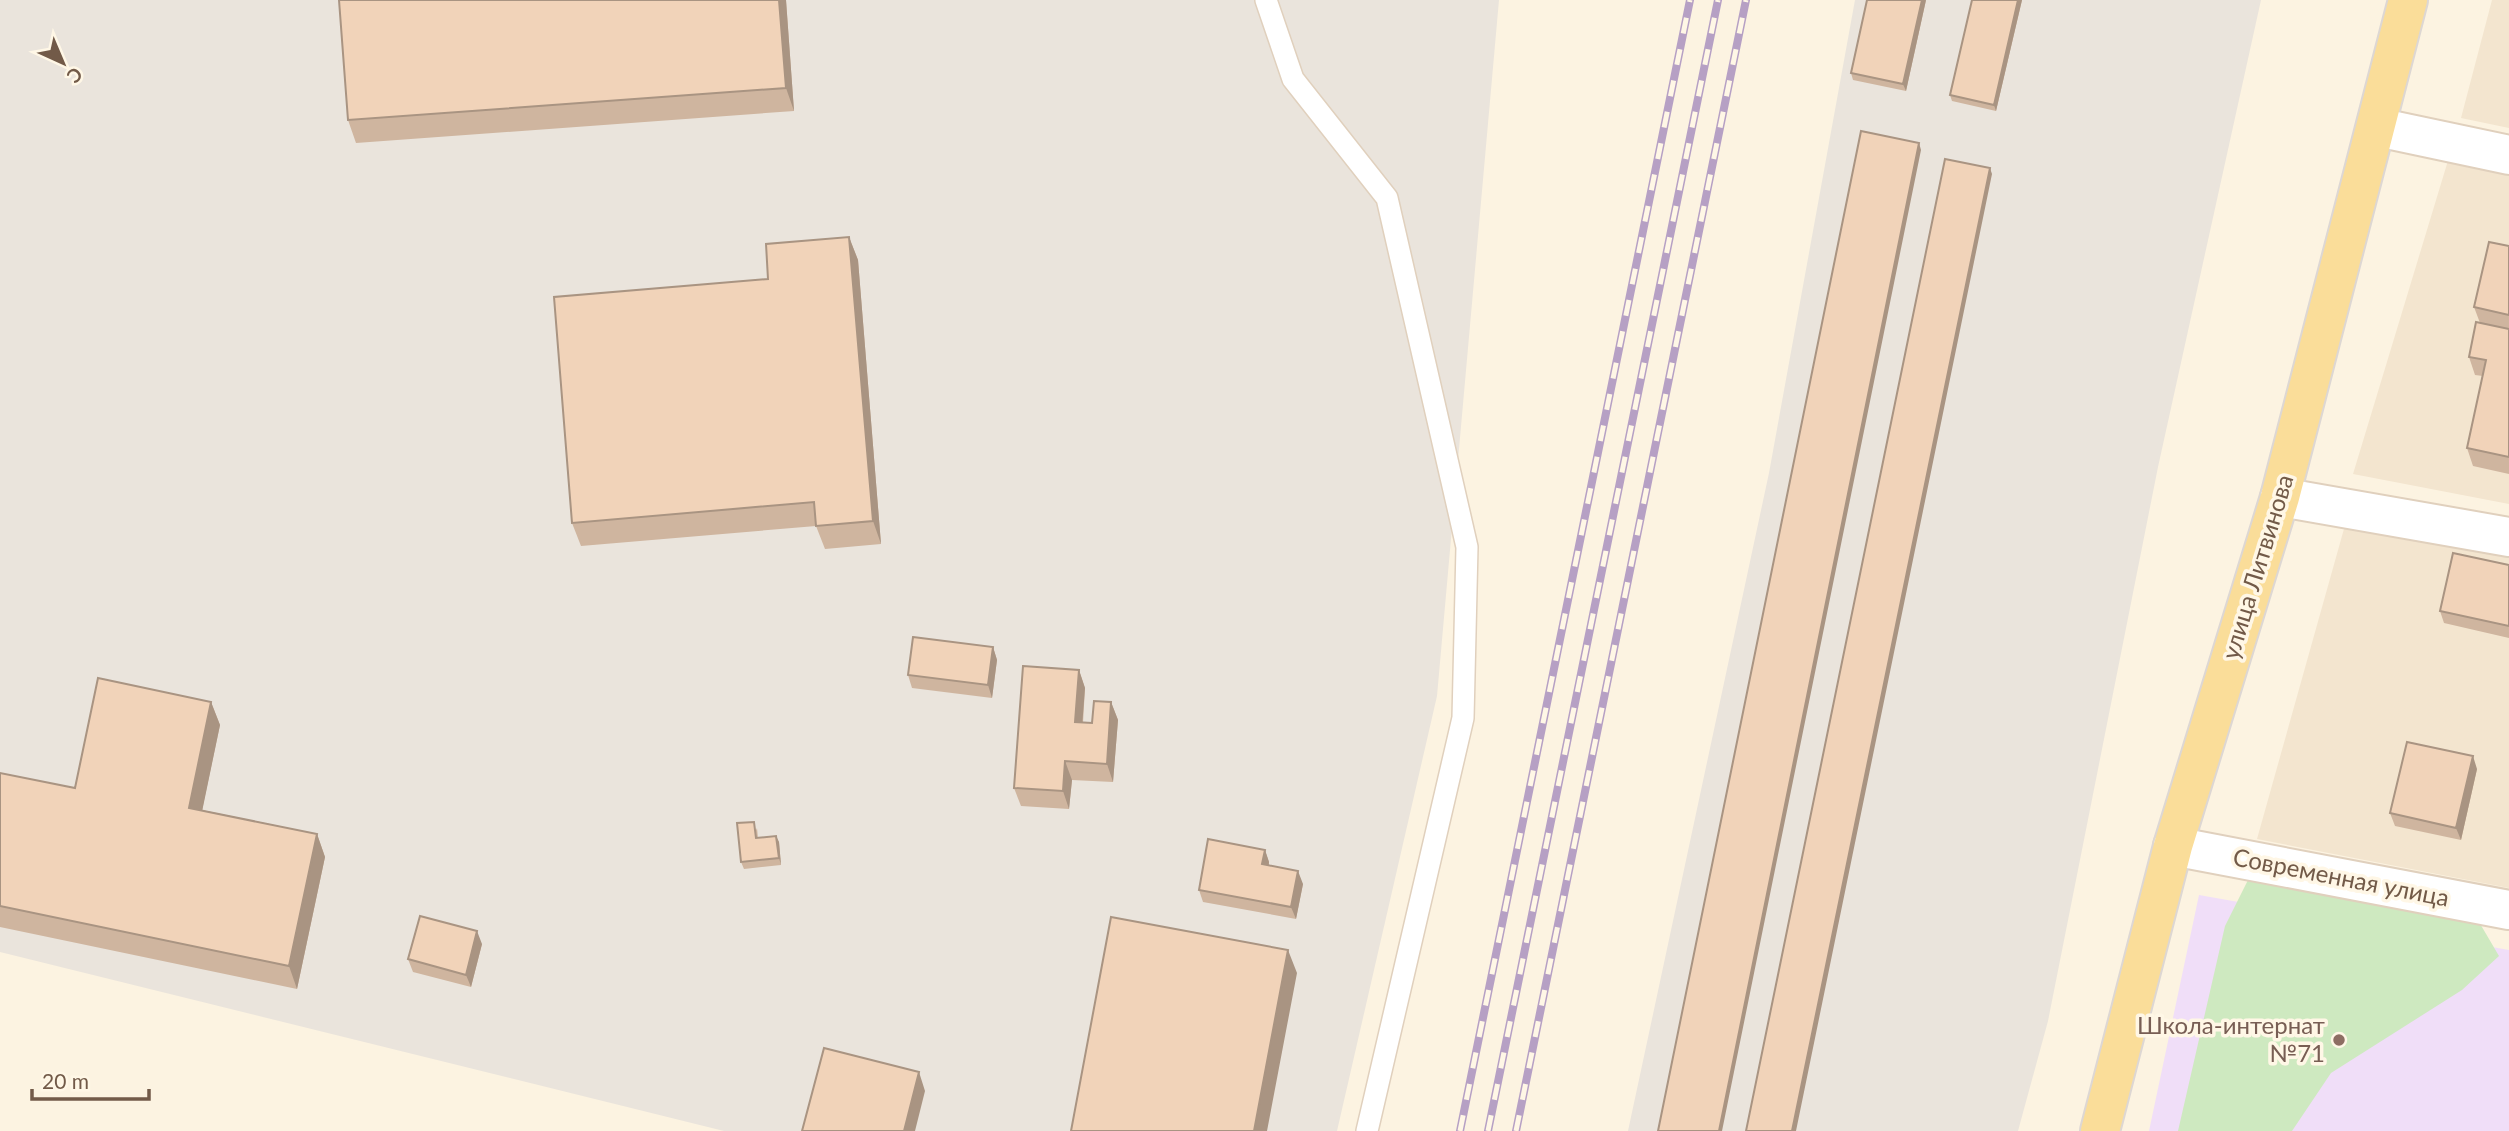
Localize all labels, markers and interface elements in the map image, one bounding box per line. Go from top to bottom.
north arrow [28,28,98,98]
text: С [62,63,88,89]
street label: улица Литвинова [2215,471,2298,662]
street label: Современная улица [2231,841,2452,912]
place label: Школа-интернат №71 [2137,1010,2325,1067]
marker: Школа-интернат №71 [2331,1032,2347,1048]
scale bar [32,1058,149,1102]
text: 20 m [42,1068,89,1093]

